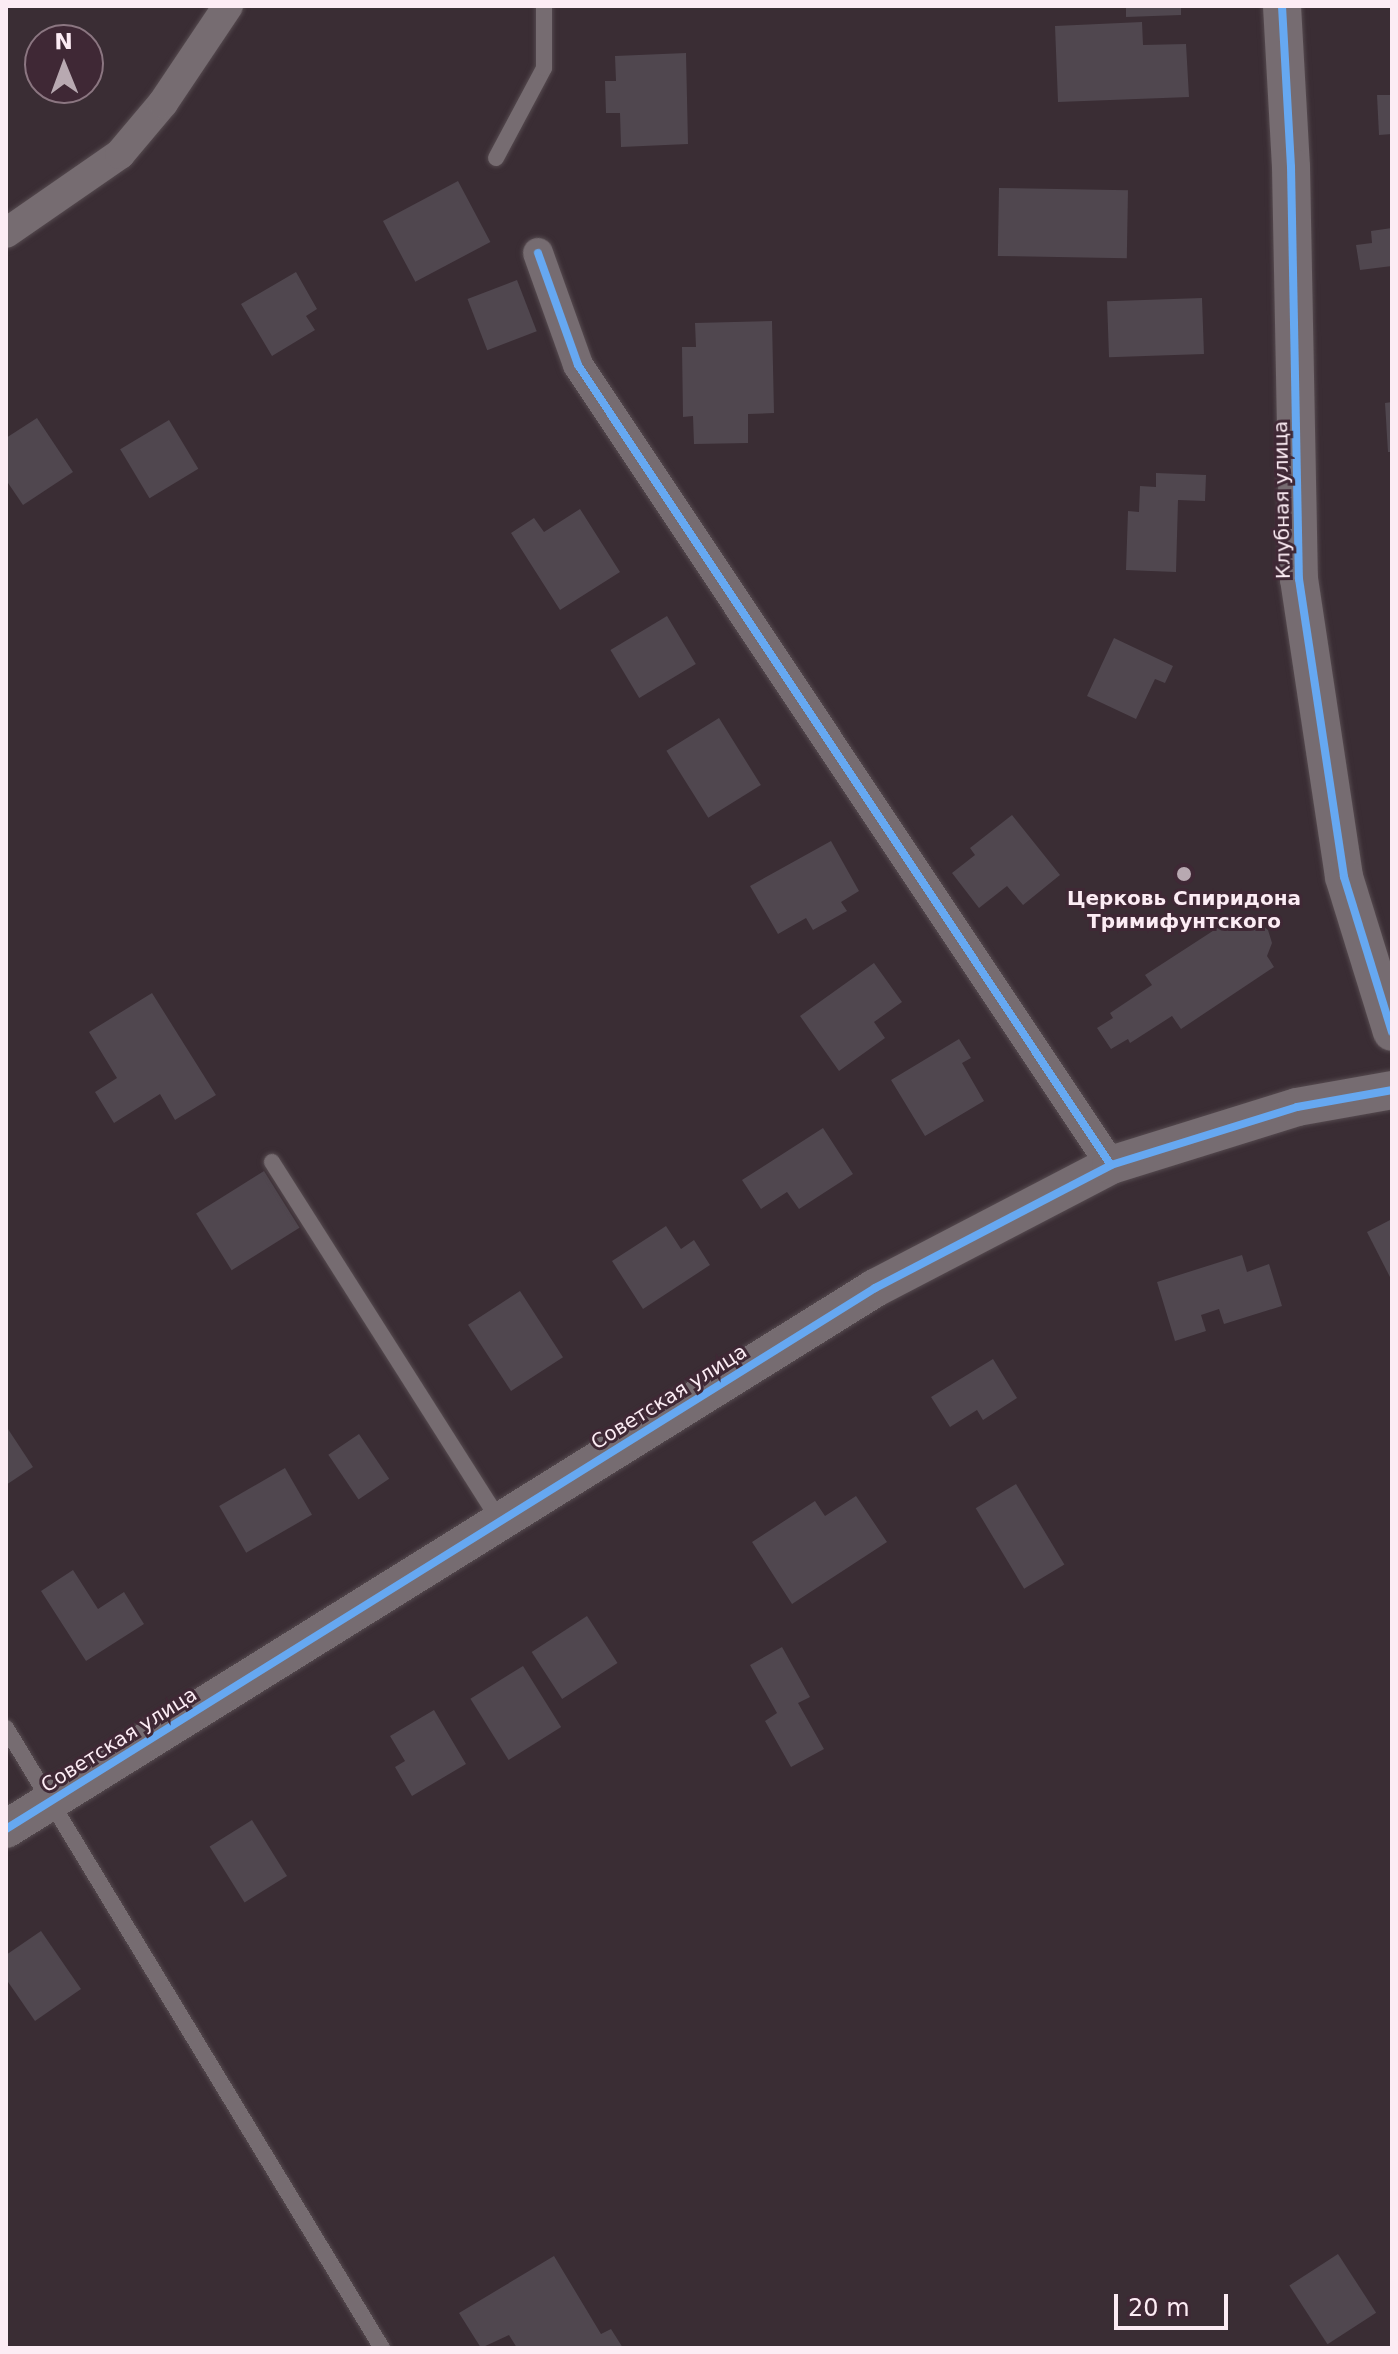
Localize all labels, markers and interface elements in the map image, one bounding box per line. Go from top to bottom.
north arrow [24,24,104,104]
text: N [54,29,73,54]
street label: Клубная улица [1269,421,1295,579]
marker: Церковь Спиридона Тримифунтского [1175,865,1193,883]
place label: Церковь Спиридона Тримифунтского [1067,886,1301,933]
street label: Советская улица [587,1339,751,1455]
street label: Советская улица [37,1682,201,1798]
scale bar [1118,2278,1232,2328]
text: 20 m [1128,2294,1190,2322]

